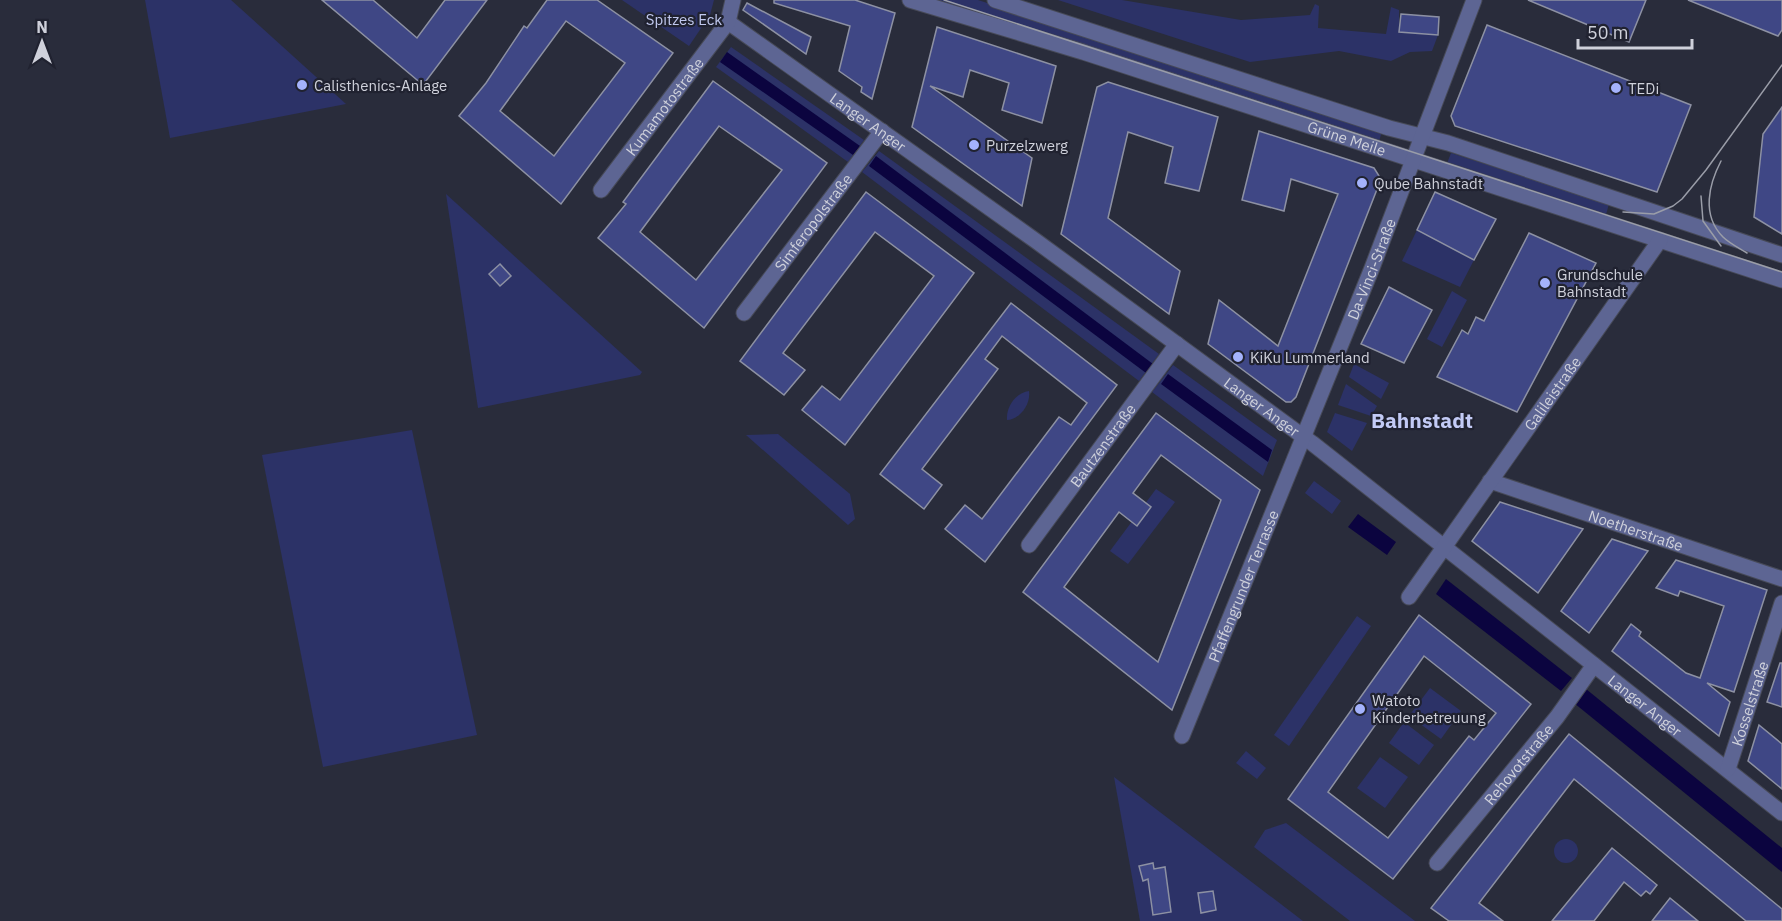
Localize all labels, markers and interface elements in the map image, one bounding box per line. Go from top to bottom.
park label: Spitzes Eck [646,10,722,29]
north arrow [12,12,72,72]
scale bar [1578,12,1692,50]
text: N [36,17,48,37]
text: 50 m [1587,21,1629,44]
street label: Kumamotostraße [621,53,707,159]
place label: Calisthenics-Anlage [314,76,447,95]
marker: Calisthenics-Anlage [295,78,309,92]
place label: TEDi [1628,79,1659,98]
marker: TEDi [1609,81,1623,95]
street label: Langer Anger [826,88,910,155]
street label: Grüne Meile [1305,116,1388,160]
place label: Purzelzwerg [986,136,1068,155]
marker: Purzelzwerg [967,138,981,152]
street label: Simferopolstraße [770,170,856,275]
place label: Qube Bahnstadt [1374,174,1483,193]
marker: Qube Bahnstadt [1355,176,1369,190]
street label: Da-Vinci-Straße [1343,215,1400,322]
place label: Grundschule Bahnstadt [1557,265,1643,301]
marker: Grundschule Bahnstadt [1538,276,1552,290]
place label: KiKu Lummerland [1250,348,1370,367]
marker: KiKu Lummerland [1231,350,1245,364]
street label: Galileistraße [1520,353,1585,434]
street label: Langer Anger [1220,372,1304,441]
street label: Bautzenstraße [1066,400,1140,491]
district label: Bahnstadt [1371,406,1473,434]
street label: Noetherstraße [1586,505,1686,555]
street label: Pfaffengrunder Terrasse [1204,507,1282,665]
street label: Kosselstraße [1727,658,1772,748]
street label: Langer Anger [1604,670,1686,741]
place label: Watoto Kinderbetreuung [1372,691,1486,727]
marker: Watoto Kinderbetreuung [1353,702,1367,716]
street label: Rehovotstraße [1479,720,1557,808]

